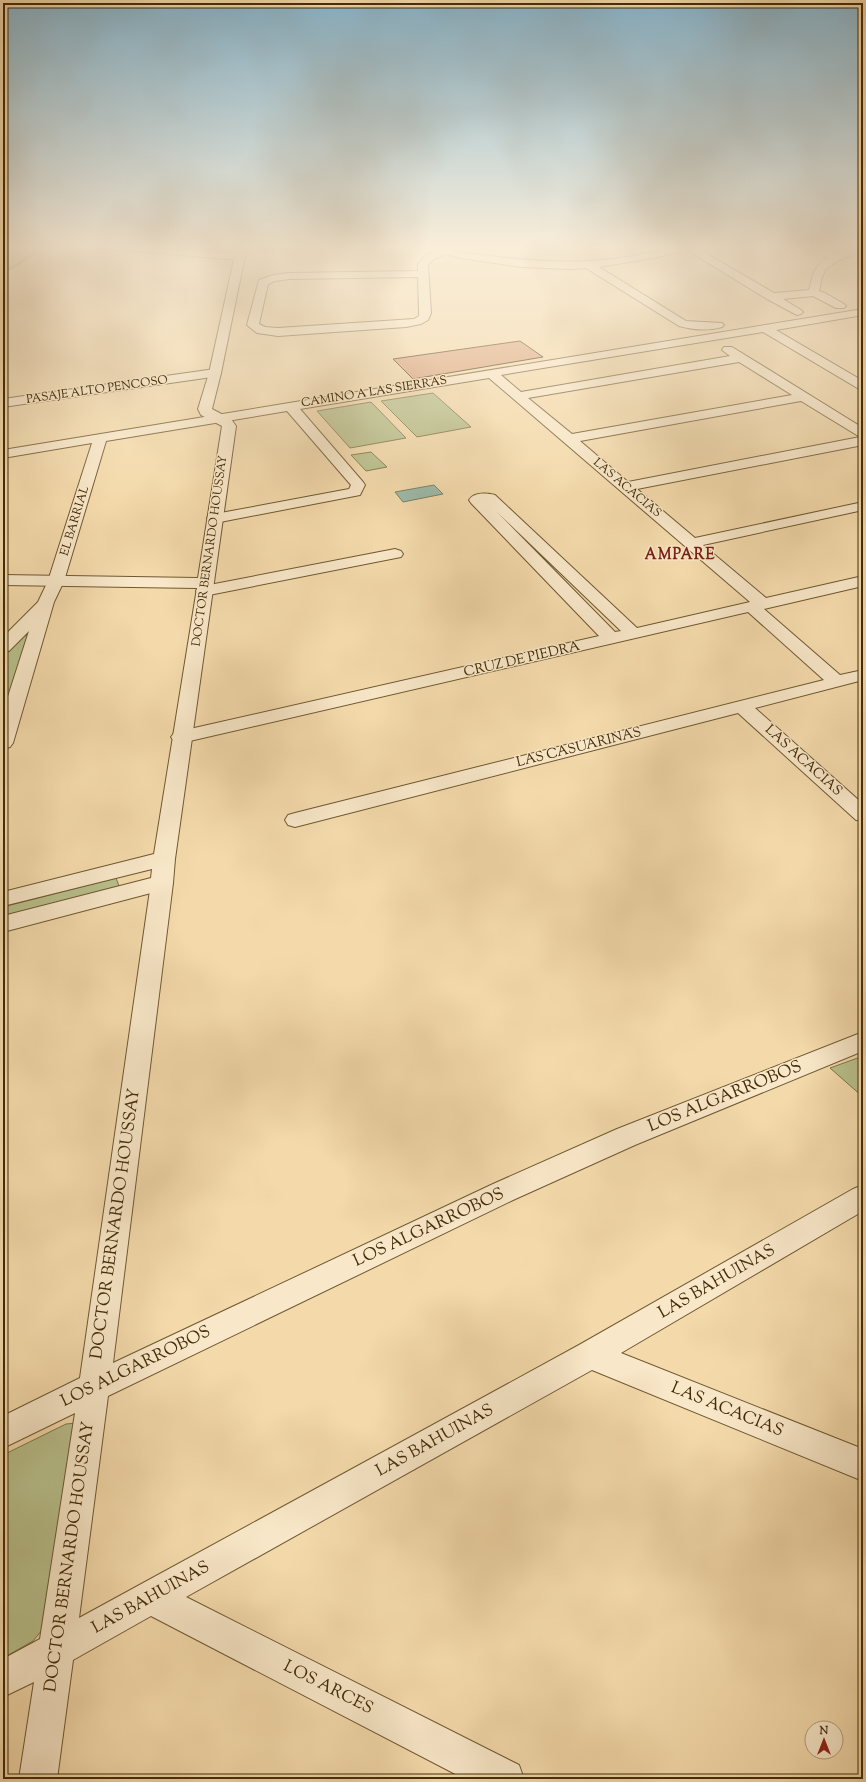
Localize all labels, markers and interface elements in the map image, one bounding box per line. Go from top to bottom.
street label: PASAJE ALTO PENCOSO [25,371,169,409]
street label: CAMINO A LAS SIERRAS [300,372,448,412]
street label: DOCTOR BERNARDO HOUSSAY [188,454,232,648]
street label: LAS ACACIAS [589,454,665,522]
street label: EL BARRIAL [56,484,94,558]
district label: AMPARE [644,545,716,566]
street label: CRUZ DE PIEDRA [462,637,583,683]
street label: LAS ACACIAS [760,721,846,801]
street label: LAS CASUARINAS [514,723,644,773]
street label: LOS ALGARROBOS [644,1055,806,1139]
street label: DOCTOR BERNARDO HOUSSAY [85,1087,147,1361]
street label: LOS ALGARROBOS [350,1182,508,1274]
street label: LAS BAHUINAS [654,1239,780,1325]
street label: LOS ALGARROBOS [57,1320,215,1414]
street label: LAS ACACIAS [667,1376,787,1444]
street label: LAS BAHUINAS [372,1399,498,1483]
street label: DOCTOR BERNARDO HOUSSAY [39,1420,101,1694]
street label: LAS BAHUINAS [88,1556,214,1640]
street label: LOS ARCES [279,1655,377,1721]
north arrow [804,1720,844,1760]
text: N [819,1723,829,1739]

